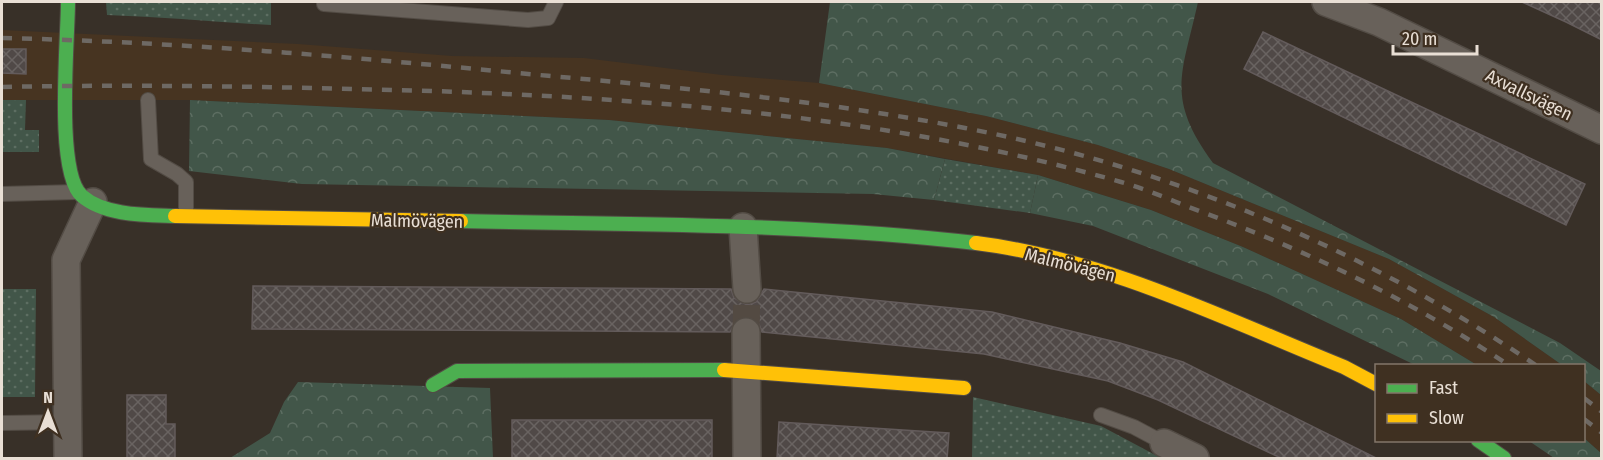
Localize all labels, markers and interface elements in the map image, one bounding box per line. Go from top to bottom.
scale bar [1393,18,1477,56]
text: 20 m [1402,28,1437,50]
street label: Axvallsvägen [1482,65,1576,125]
street label: Malmövägen [371,209,463,233]
street label: Malmövägen [1023,243,1117,287]
legend [1375,364,1585,442]
text: Fast [1429,377,1458,399]
north arrow [18,382,78,442]
text: N [43,388,53,407]
text: Slow [1429,407,1464,429]

